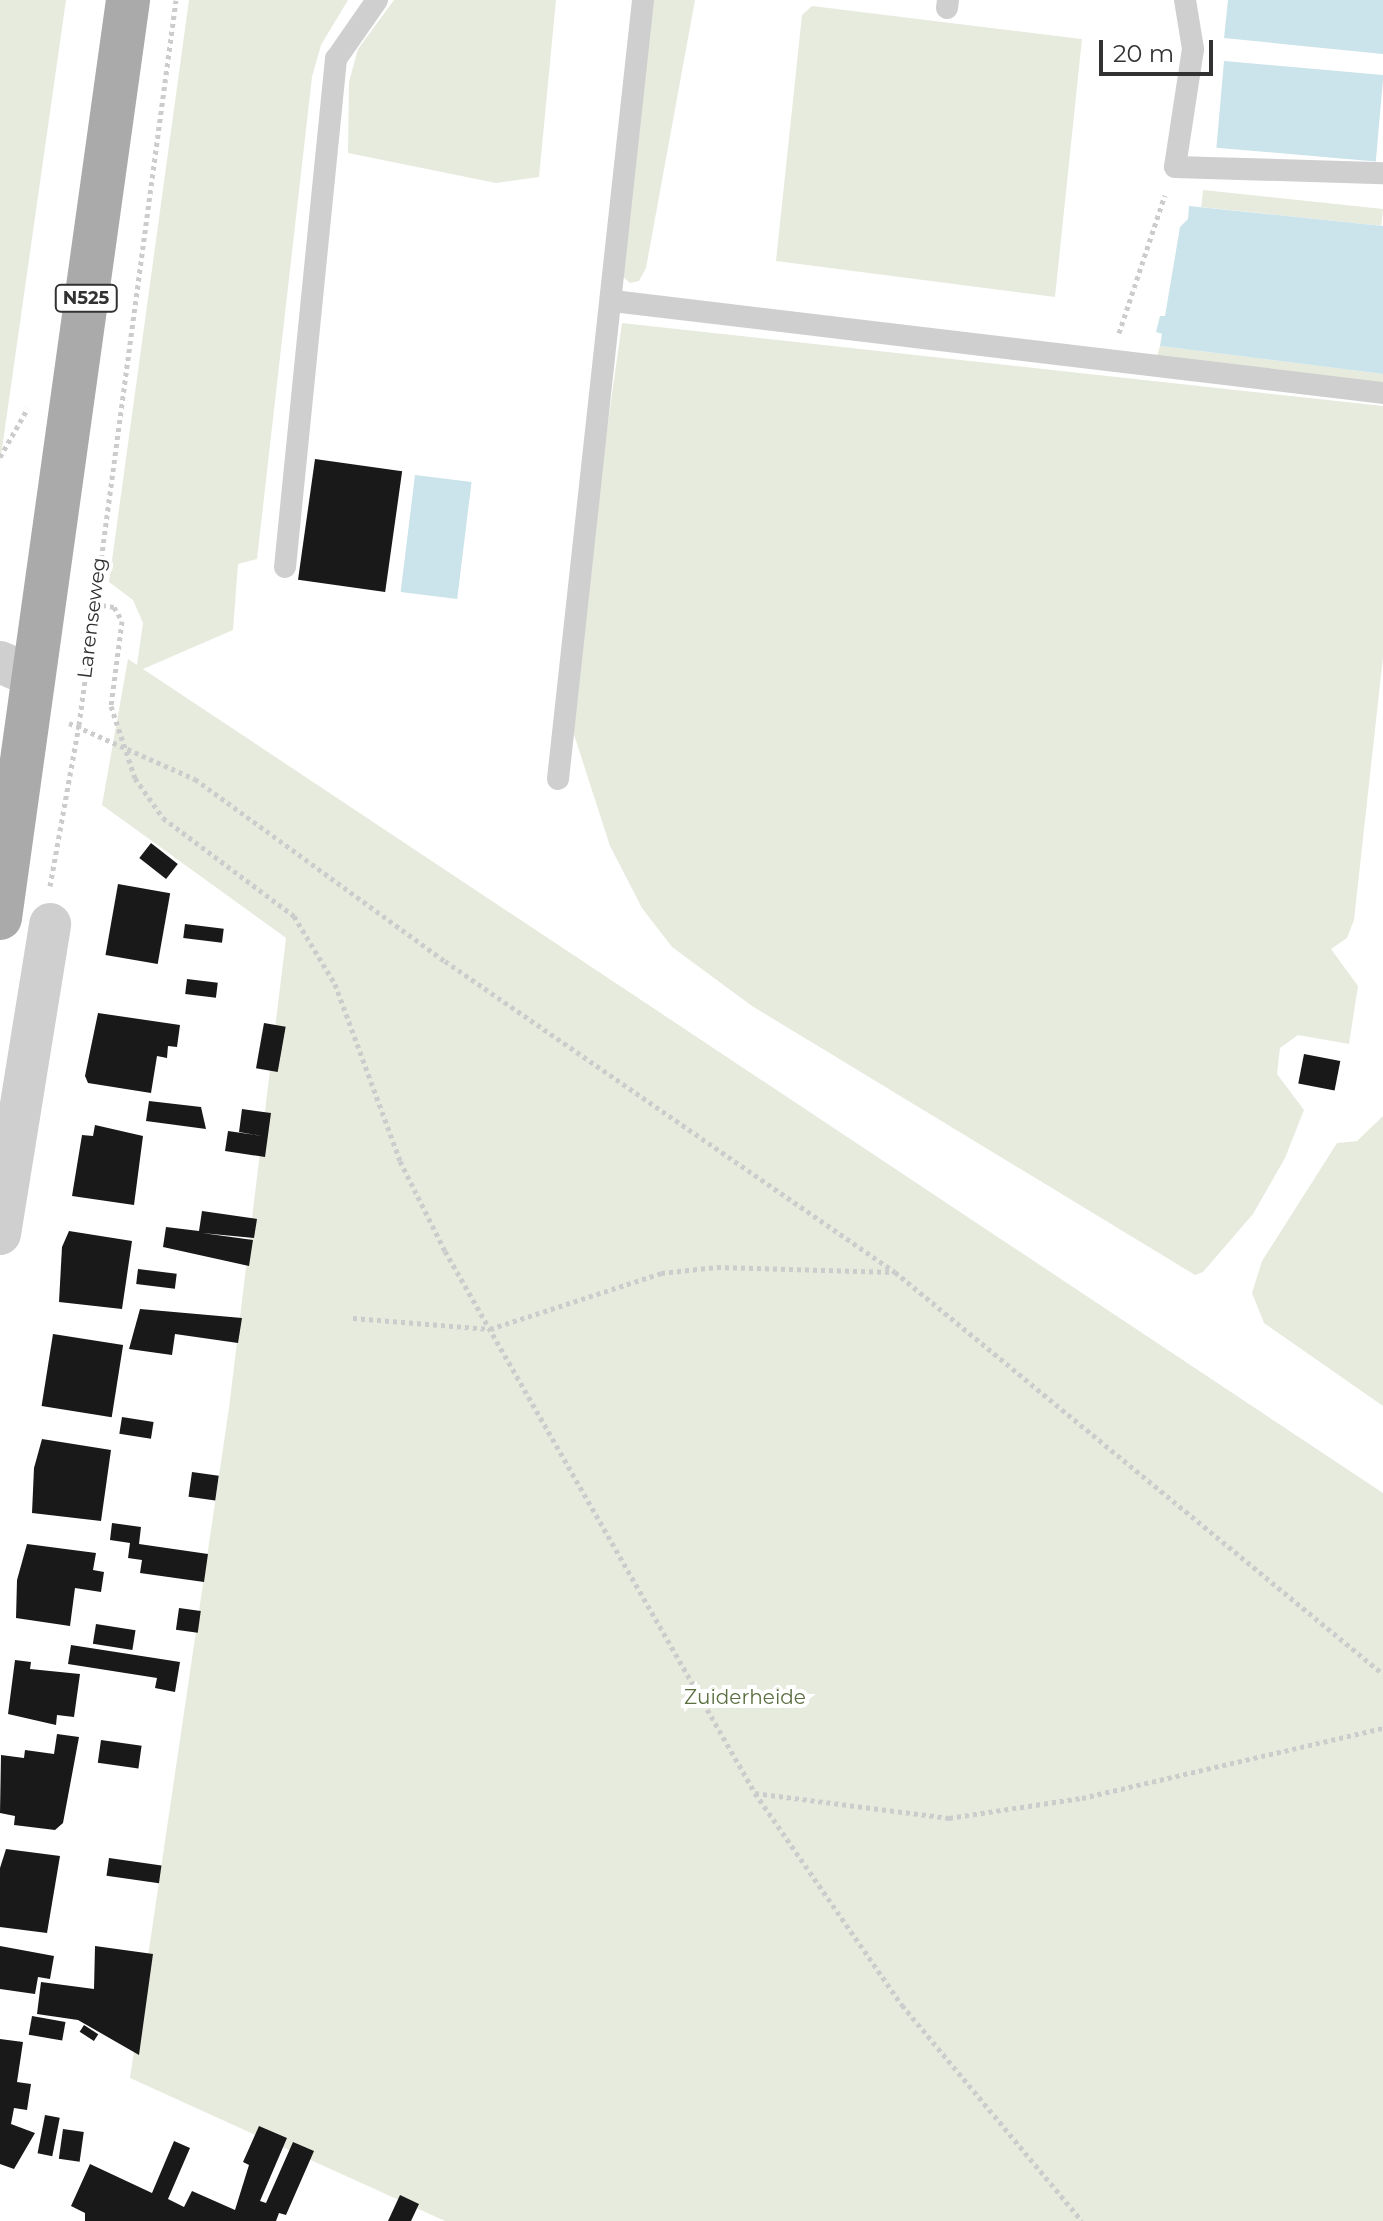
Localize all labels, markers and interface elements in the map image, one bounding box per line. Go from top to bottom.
scale bar [1103,24,1217,74]
text: 20 m [1113,39,1174,68]
road number: N525 [54,284,118,312]
street label: Larenseweg [73,556,111,680]
park label: Zuiderheide [684,1685,806,1709]

